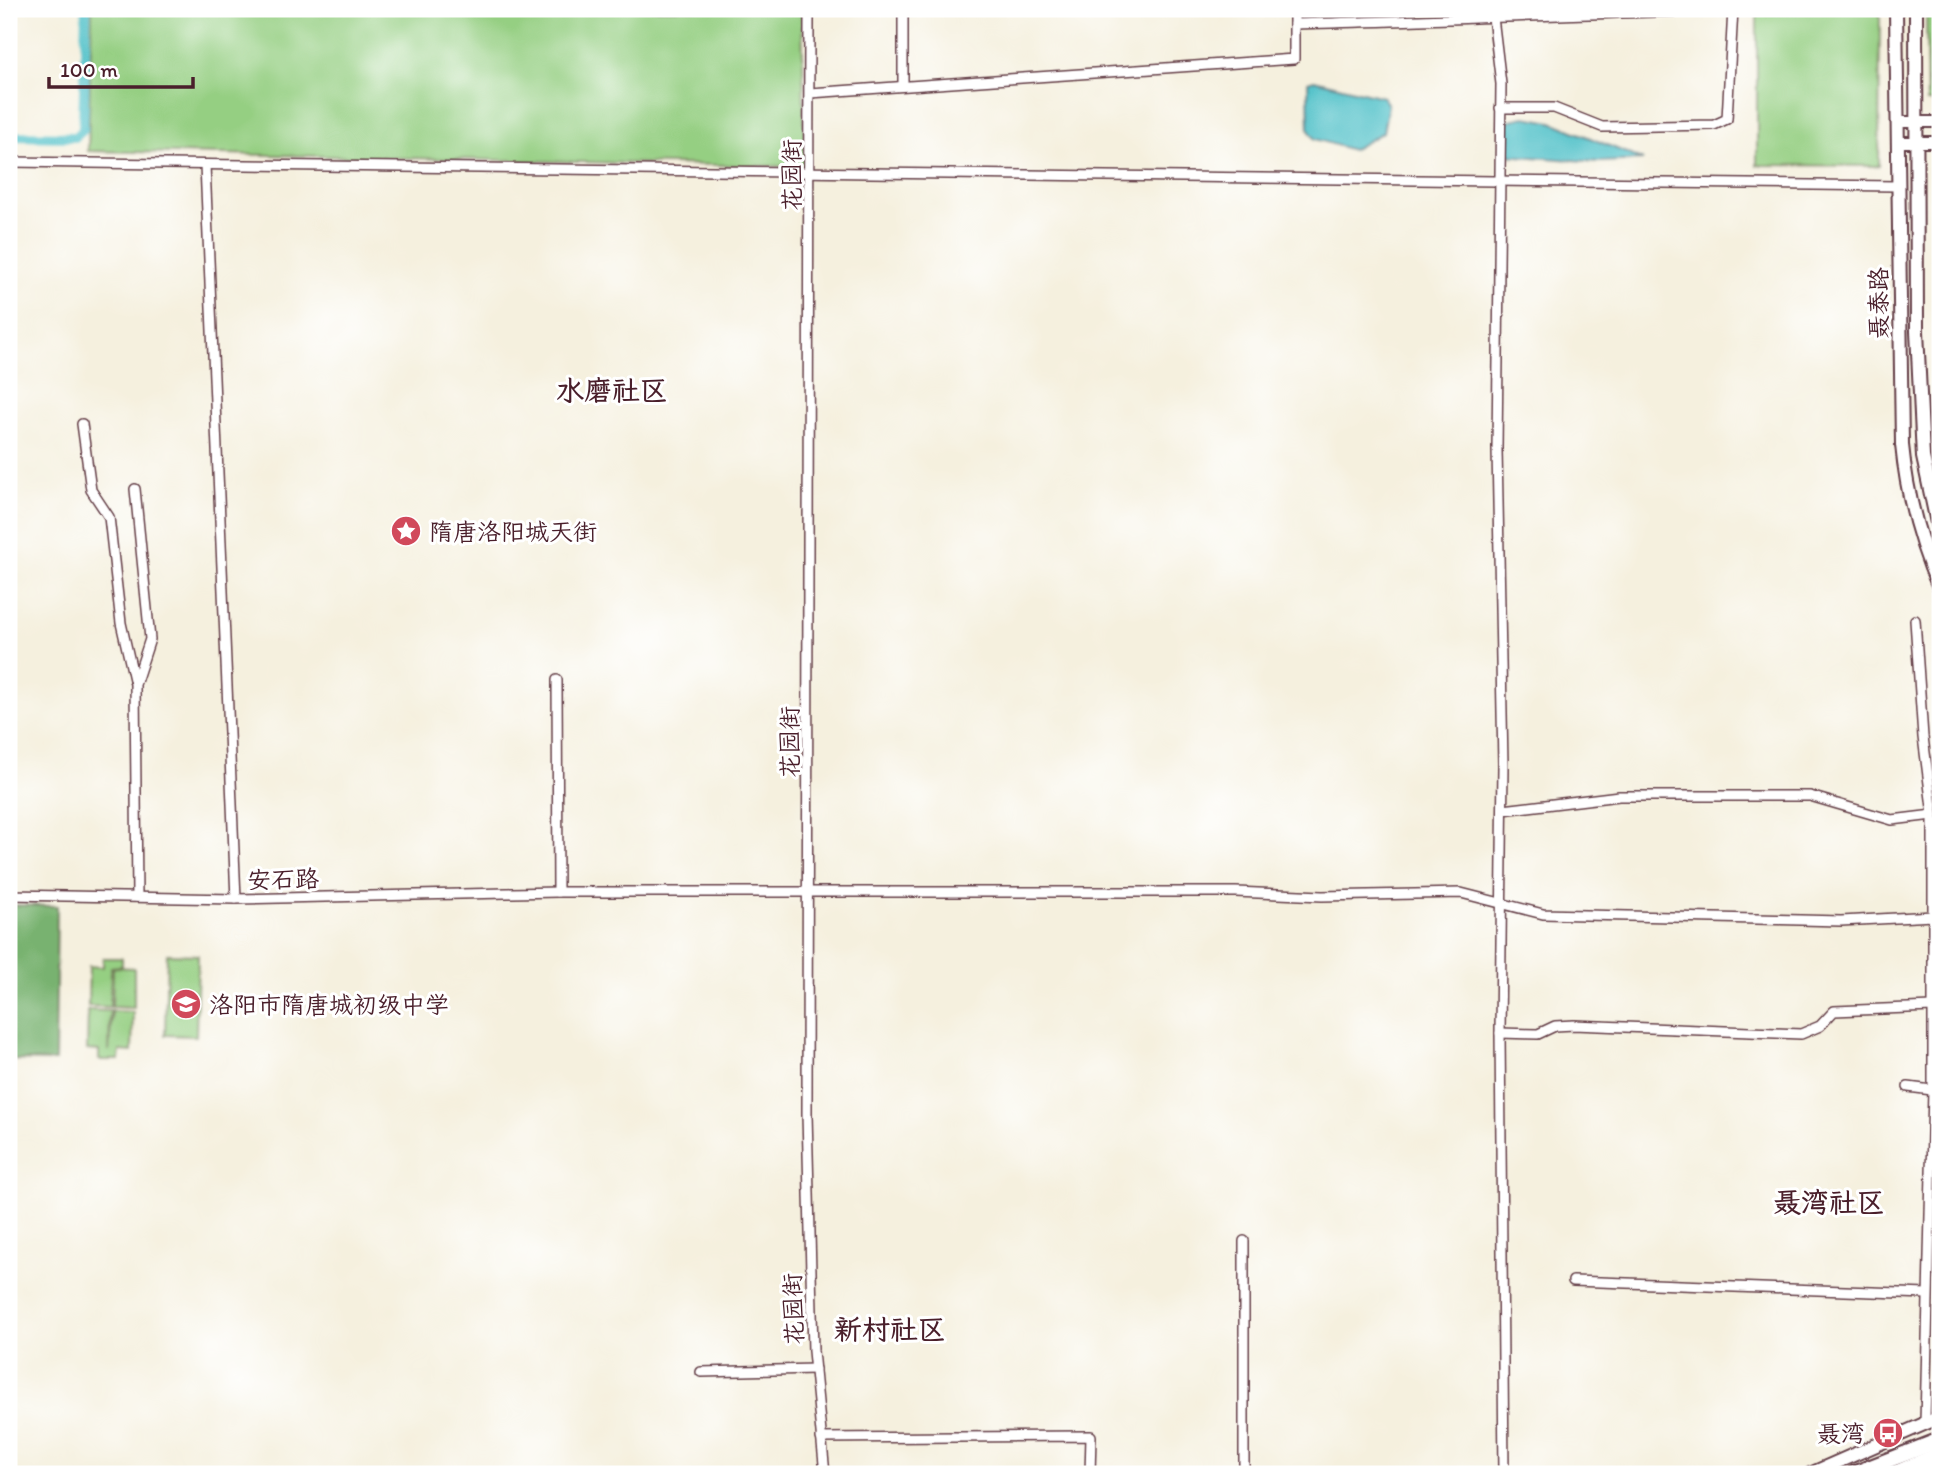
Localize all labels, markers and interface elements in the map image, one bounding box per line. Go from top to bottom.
scale bar [49,46,192,90]
text: 100 m [60,57,118,82]
street label: 花园街 [777,139,806,211]
street label: 聂泰路 [1864,267,1893,339]
district label: 水磨社区 [556,373,668,407]
place icon: 隋唐洛阳城天街 [389,514,423,548]
place label: 隋唐洛阳城天街 [429,517,597,546]
street label: 花园街 [775,706,804,778]
street label: 安石路 [247,864,319,894]
school or university icon: 洛阳市隋唐城初级中学 [169,987,203,1021]
place label: 洛阳市隋唐城初级中学 [209,990,449,1019]
district label: 聂湾社区 [1773,1185,1885,1219]
street label: 花园街 [777,1273,809,1345]
district label: 新村社区 [834,1312,946,1346]
bus stop icon: 聂湾 [1871,1416,1905,1450]
place label: 聂湾 [1817,1419,1865,1448]

